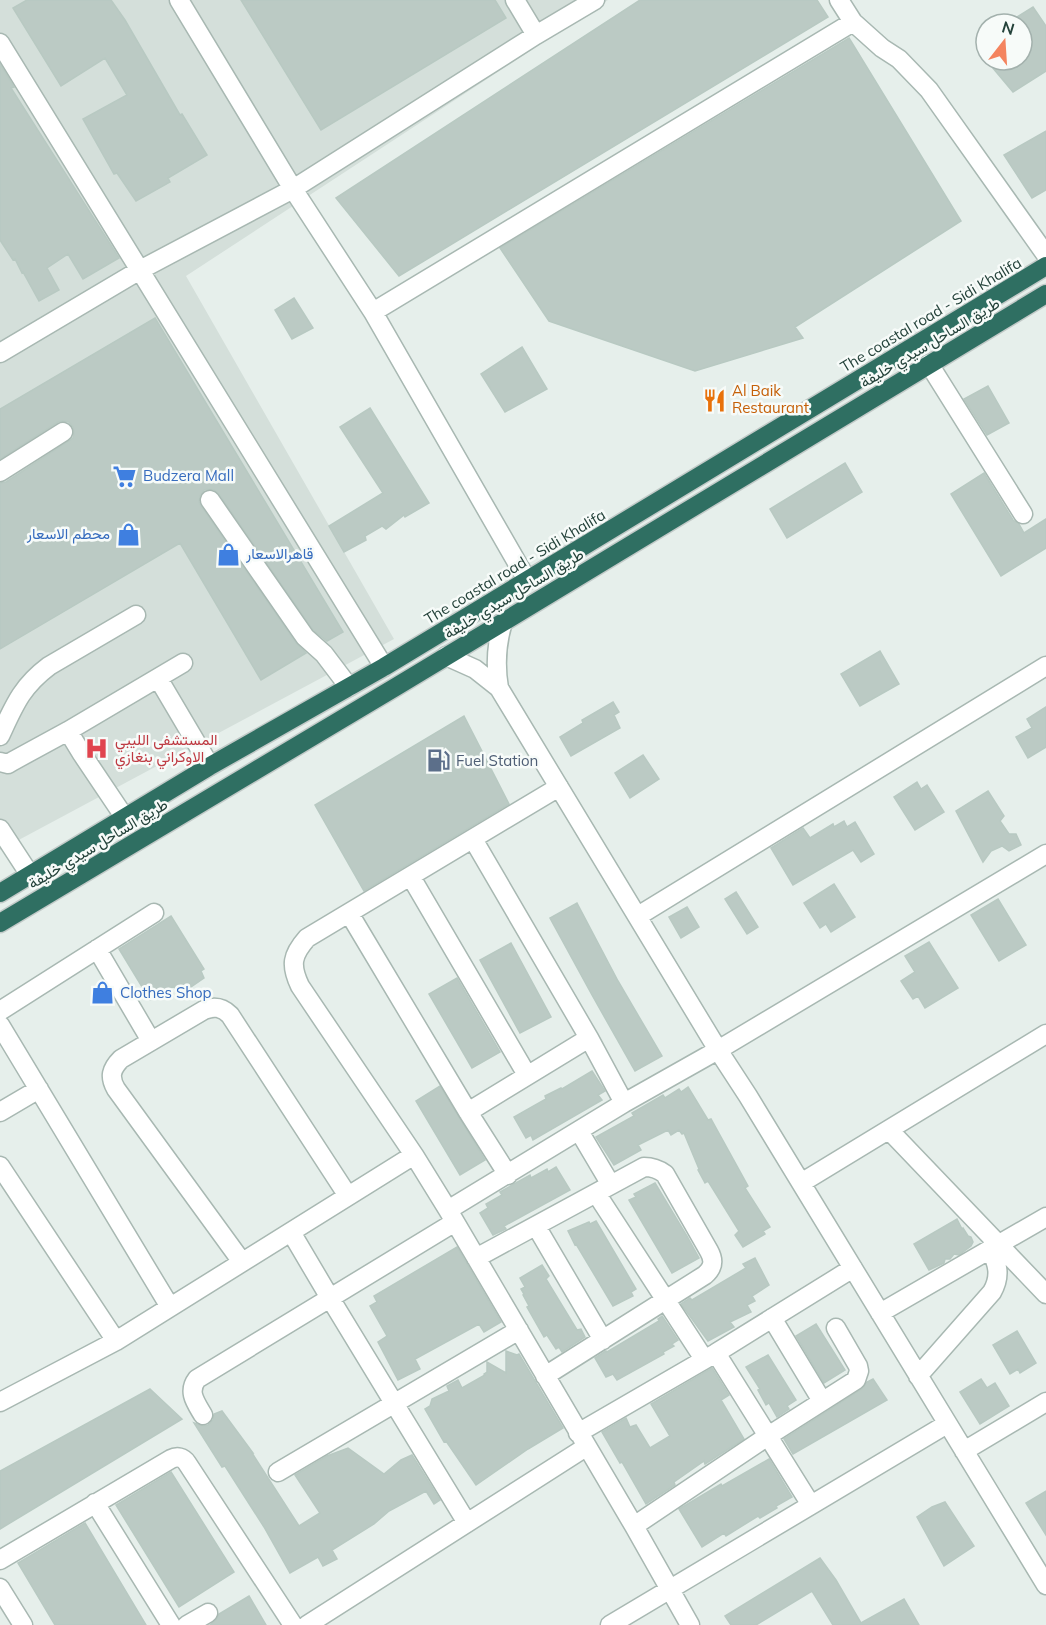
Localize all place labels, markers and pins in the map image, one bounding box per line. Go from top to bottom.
place label: Al Baik Restaurant [732,381,809,417]
restaurant icon: Al Baik Restaurant [701,387,727,413]
supermarket icon: Budzera Mall [112,463,138,489]
place label: Budzera Mall [143,466,234,485]
shop icon: محطم الاسعار [115,521,141,547]
place label: محطم الاسعار [26,524,110,544]
shop icon: قاهرالاسعار [215,541,241,567]
place label: قاهرالاسعار [245,544,314,563]
place label: المستشفى الليبي الاوكراني بنغازي [115,730,218,770]
hospital icon: المستشفى الليبي الاوكراني بنغازي [84,736,110,762]
fuel station icon: Fuel Station [425,748,451,774]
place label: Fuel Station [456,751,538,770]
shop icon: Clothes Shop [89,980,115,1006]
place label: Clothes Shop [120,983,212,1002]

